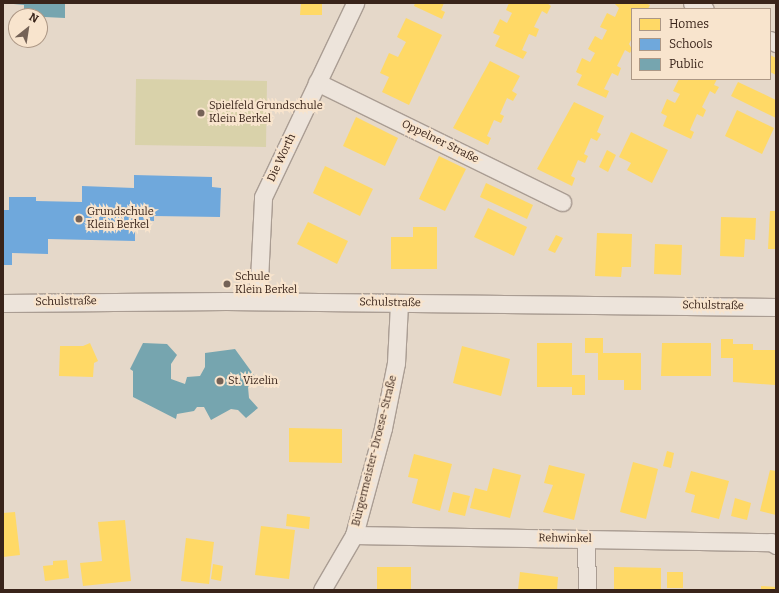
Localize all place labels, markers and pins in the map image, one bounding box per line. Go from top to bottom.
place label: Spielfeld Grundschule Klein Berkel [209,100,323,126]
marker: Spielfeld Grundschule Klein Berkel [196,108,206,118]
place label: Grundschule Klein Berkel [87,206,154,232]
marker: Grundschule Klein Berkel [74,214,84,224]
place label: Schule Klein Berkel [235,271,297,297]
marker: Schule Klein Berkel [222,279,232,289]
place label: St. Vizelin [228,374,278,388]
marker: St. Vizelin [215,376,225,386]

